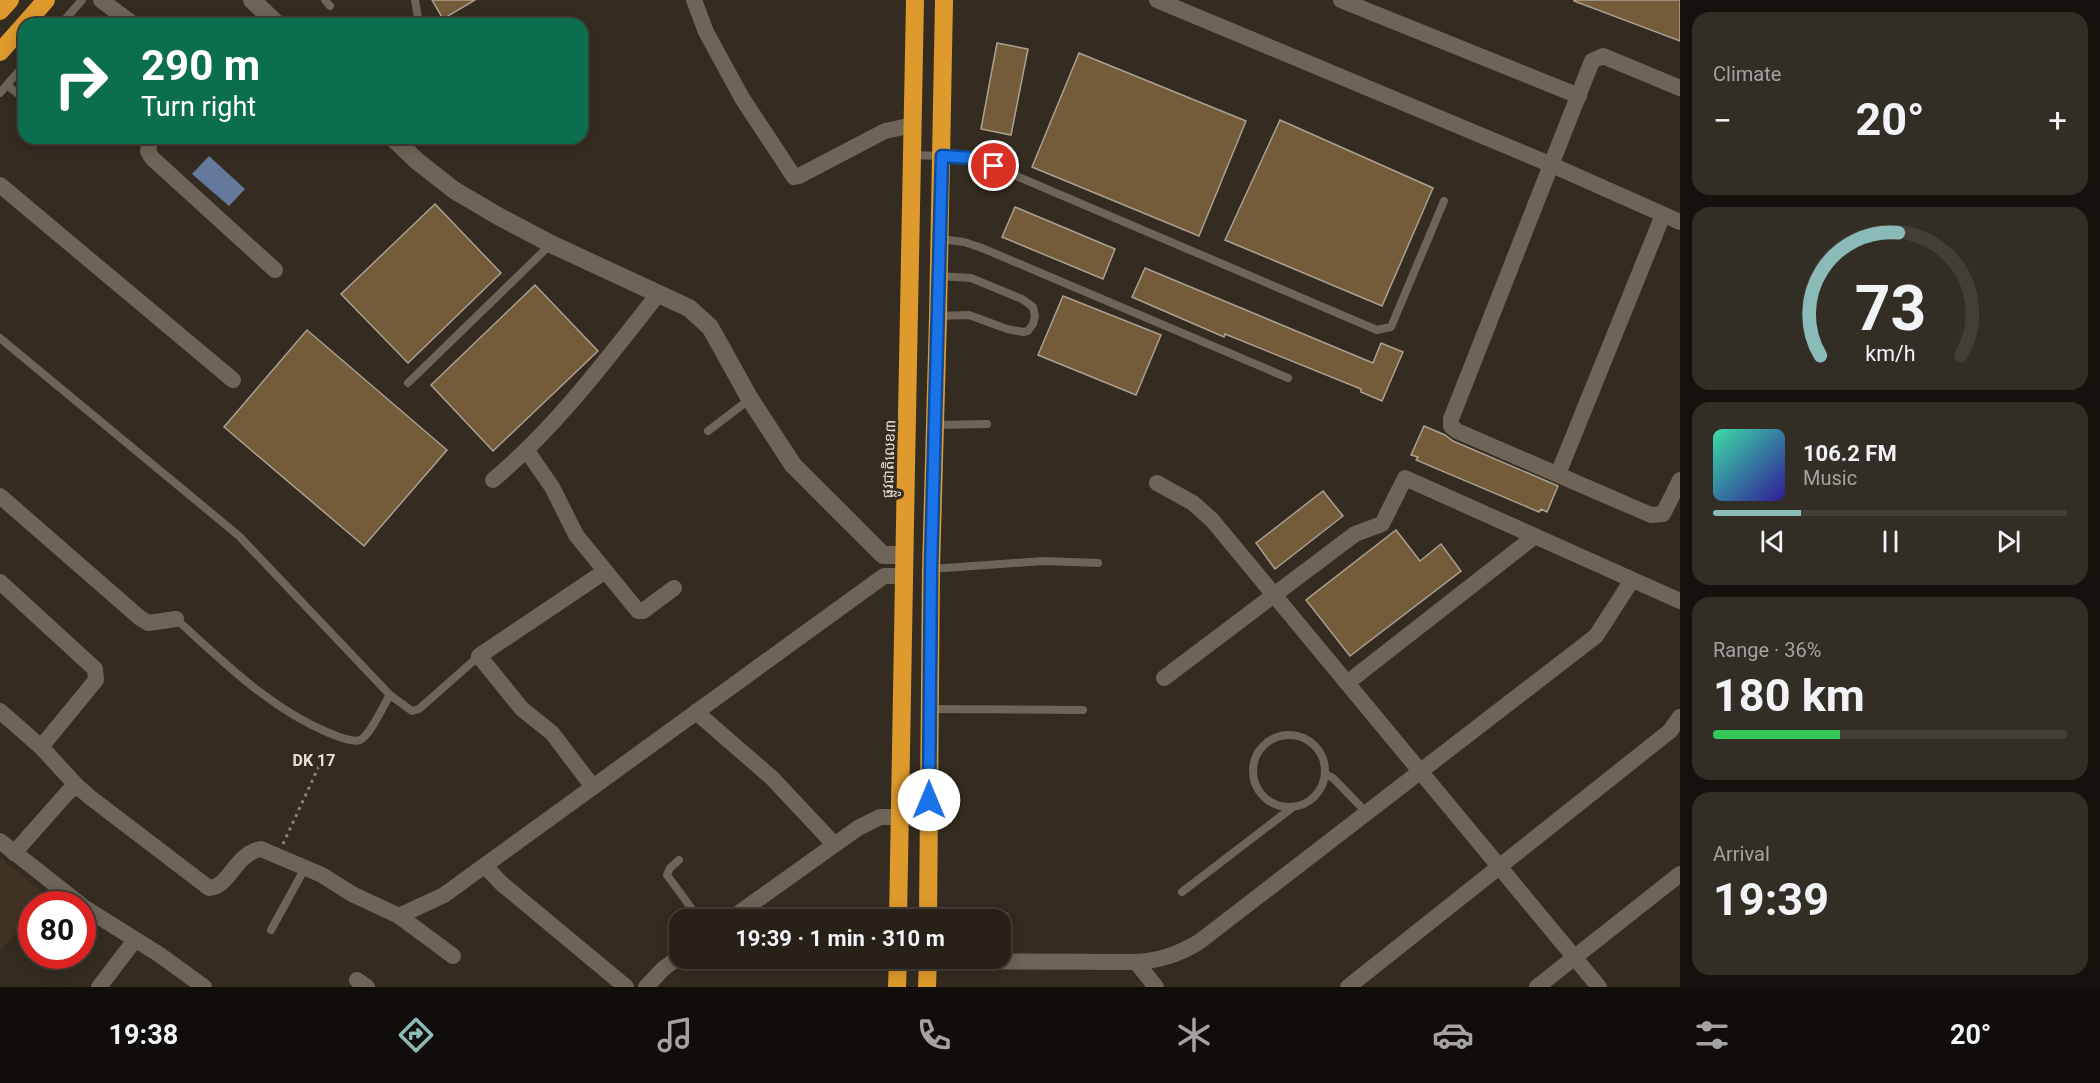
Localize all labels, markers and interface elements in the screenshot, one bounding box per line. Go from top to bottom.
text: 290 m [141,41,260,90]
icon: right [42,42,120,120]
text: Climate [1713,62,1781,86]
text: Turn right [141,91,256,123]
text: 20° [1855,93,1925,146]
text: − [1713,101,1732,140]
text: + [2048,101,2067,140]
pin [968,140,1019,191]
icon: arrive [977,149,1010,182]
text: 73 [1854,272,1926,345]
text: km/h [1865,341,1915,366]
street label: ផ្លូវជាតិលេខ៣ [879,419,904,499]
text: 106.2 FM [1803,441,1897,466]
text: Music [1803,466,1857,490]
icon: previous [1756,525,1789,558]
icon: pause [1874,525,1907,558]
icon: next [1992,525,2025,558]
text: Range · 36% [1713,638,1821,662]
text: 180 km [1713,669,1865,722]
district label: DK 17 [293,751,335,770]
position arrow [897,768,961,832]
text: Arrival [1713,842,1770,866]
text: 19:39 [1713,873,1829,926]
speed limit sign: 80 [18,891,96,969]
text: 19:39 · 1 min · 310 m [735,926,945,951]
icon: directions [395,1014,437,1056]
icon: music [654,1014,696,1056]
icon: phone [913,1014,955,1056]
icon: climate [1173,1014,1215,1056]
icon: car [1432,1014,1474,1056]
icon: filters [1691,1014,1733,1056]
text: 19:38 [109,1019,178,1051]
text: 20° [1950,1019,1991,1051]

